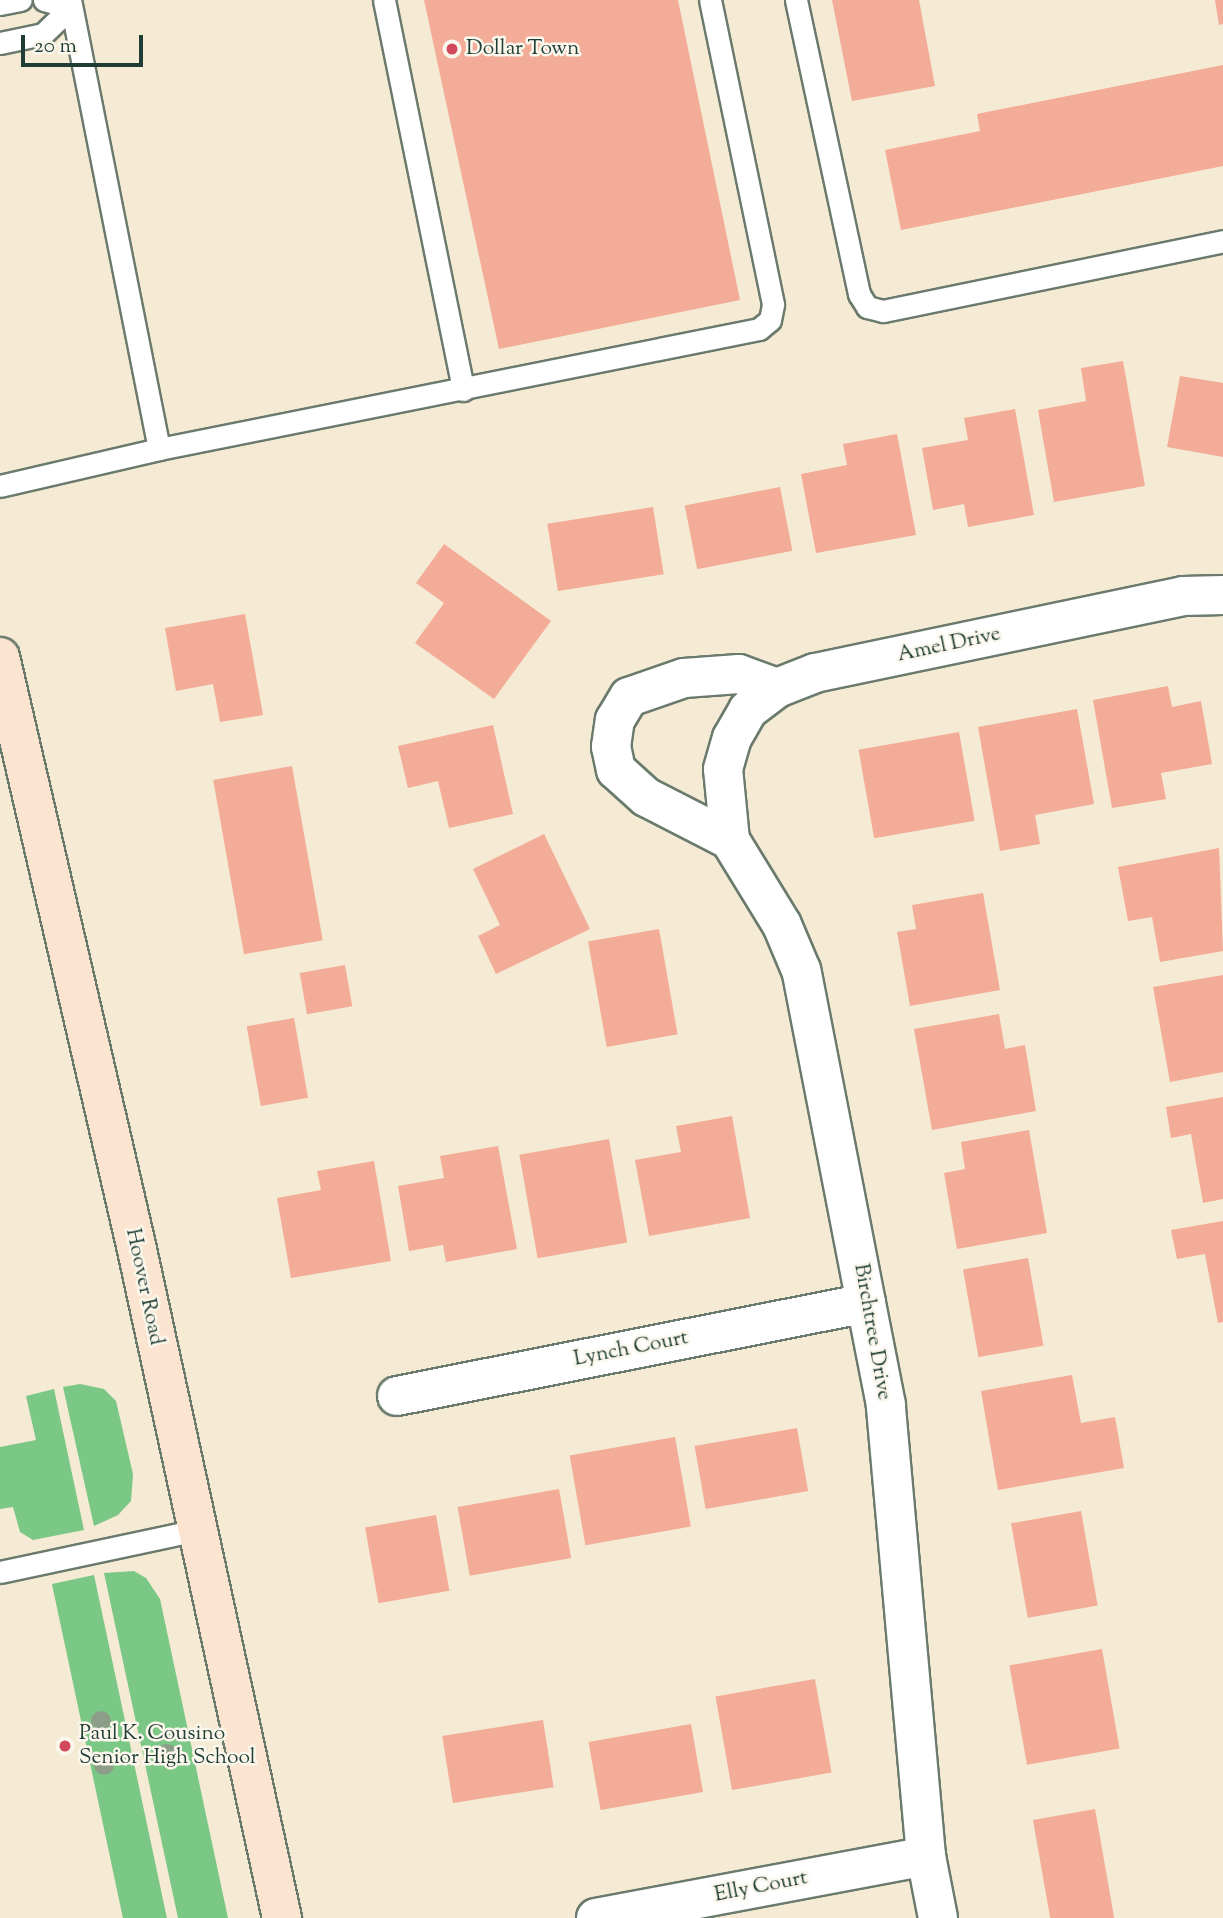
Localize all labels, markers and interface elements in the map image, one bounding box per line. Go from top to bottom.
scale bar [24,21,147,65]
text: 20 m [34,32,77,62]
place label: Dollar Town [466,36,579,62]
marker: Dollar Town [444,41,460,57]
street label: Amel Drive [895,622,1003,668]
street label: Hoover Road [119,1226,169,1348]
street label: Birchtree Drive [848,1262,896,1402]
street label: Lynch Court [572,1326,690,1372]
place label: Paul K. Cousino Senior High School [79,1721,256,1771]
marker: Paul K. Cousino Senior High School [57,1738,73,1754]
street label: Elly Court [712,1866,810,1908]

